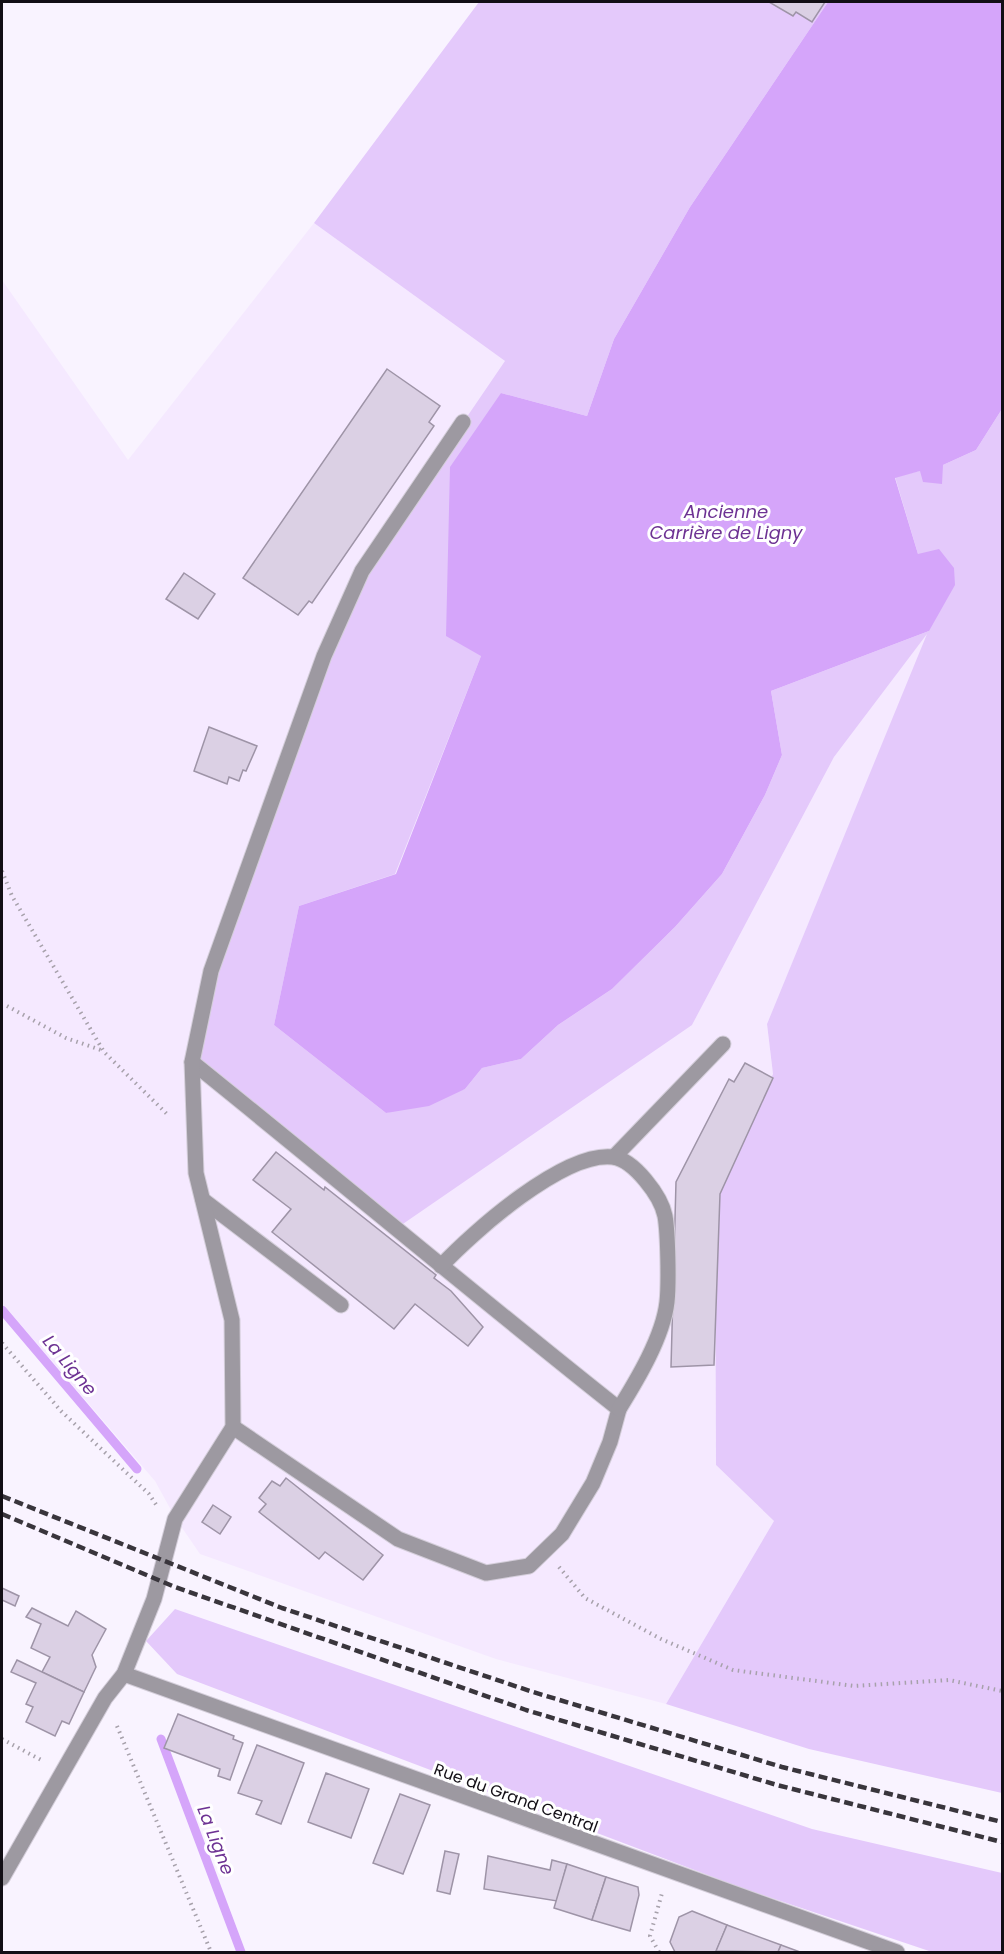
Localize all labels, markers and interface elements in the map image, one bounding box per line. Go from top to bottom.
water label: Ancienne Carrière de Ligny [649,499,803,545]
water label: La Ligne [37,1329,103,1401]
street label: Rue du Grand Central [431,1758,601,1838]
water label: La Ligne [191,1802,241,1878]

